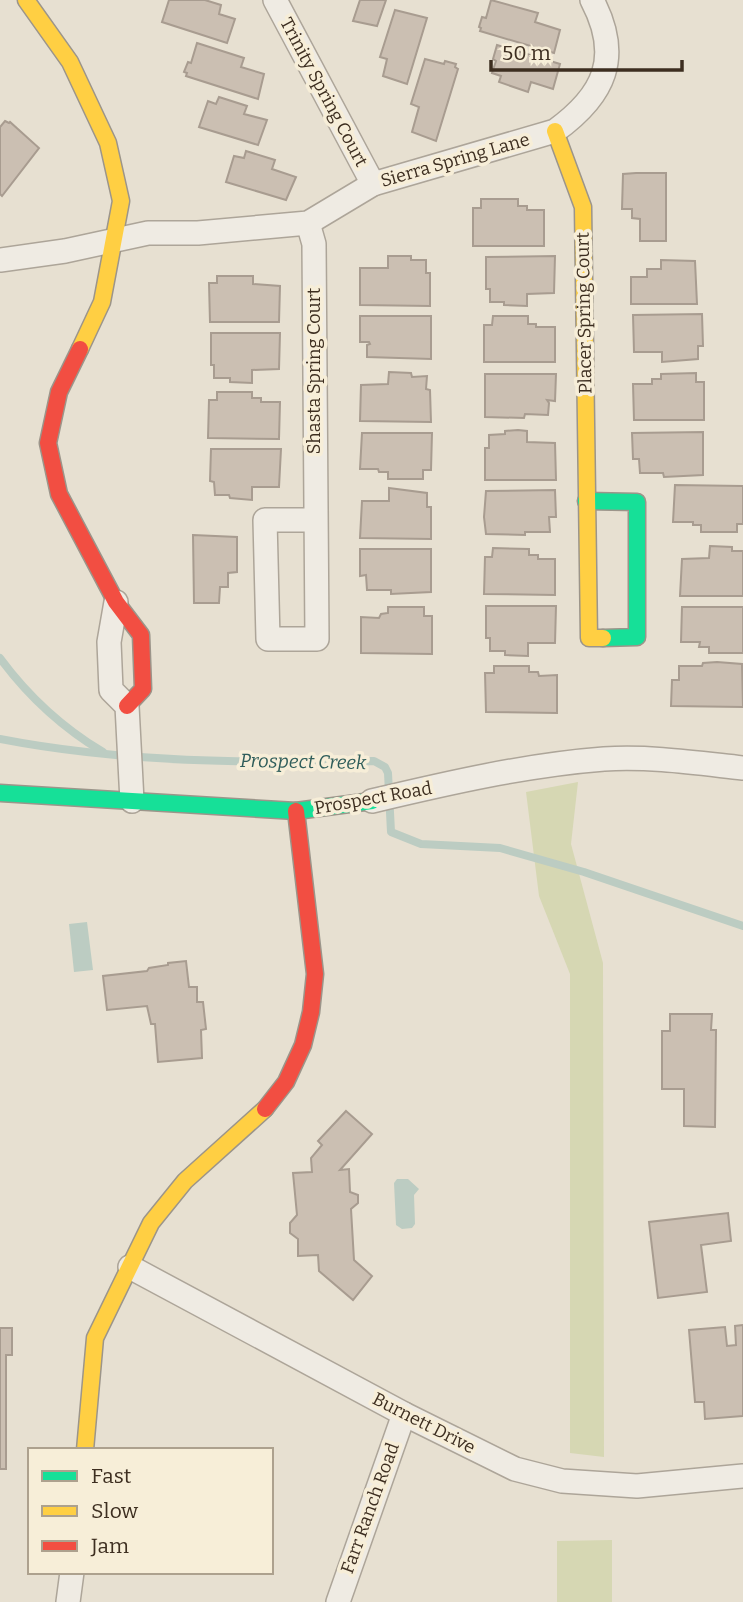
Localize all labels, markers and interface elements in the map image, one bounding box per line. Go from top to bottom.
street label: Trinity Spring Court [275,14,373,171]
scale bar [491,28,682,72]
text: 50 m [502,40,551,66]
street label: Sierra Spring Lane [378,128,532,192]
street label: Placer Spring Court [572,231,596,394]
street label: Shasta Spring Court [303,287,325,454]
water label: Prospect Creek [240,749,367,774]
street label: Prospect Road [312,777,434,819]
street label: Burnett Drive [369,1388,479,1458]
street label: Farr Ranch Road [336,1439,404,1576]
legend [28,1448,273,1574]
text: Fast [91,1463,132,1489]
text: Slow [91,1498,138,1524]
text: Jam [90,1533,129,1559]

